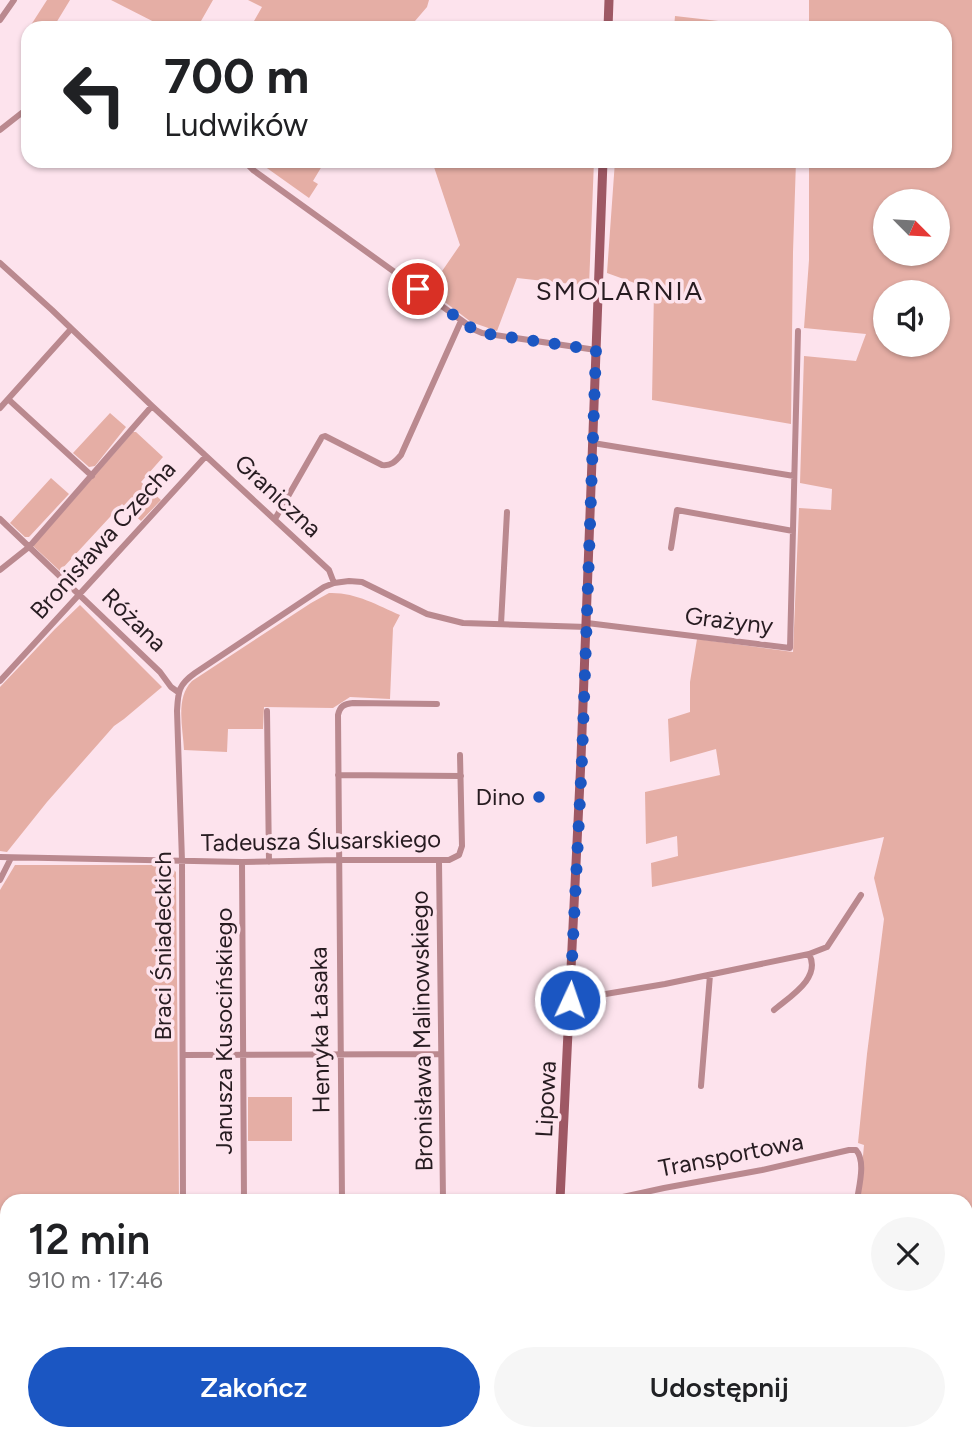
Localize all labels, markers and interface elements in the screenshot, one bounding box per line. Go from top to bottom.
text: 700 m [164,46,309,105]
icon: left [49,49,140,140]
text: Ludwików [164,106,308,144]
north arrow [873,189,950,266]
map controls [873,189,950,357]
pin [388,259,448,319]
icon: arrive [399,270,437,308]
district label: SMOLARNIA [536,275,704,307]
button: sound [873,280,950,357]
street label: Graniczna [229,448,328,543]
street label: Bronisława Czecha [24,454,181,625]
street label: Różana [96,582,173,657]
street label: Grażyny [683,601,775,640]
place label: Dino [476,782,525,811]
marker: Dino [531,789,547,805]
street label: Tadeusza Ślusarskiego [201,824,441,857]
street label: Braci Śniadeckich [148,851,177,1041]
street label: Bronisława Malinowskiego [405,890,438,1172]
street label: Janusza Kusocińskiego [209,907,238,1155]
street label: Henryka Łasaka [304,946,335,1114]
position arrow [533,963,607,1037]
street label: Lipowa [529,1060,562,1138]
street label: Transportowa [656,1126,806,1183]
text: 12 min [28,1214,150,1265]
button: close [871,1217,945,1291]
text: 910 m · 17:46 [28,1266,163,1294]
button: Zakończ [28,1347,480,1427]
button: Udostępnij [494,1347,945,1427]

